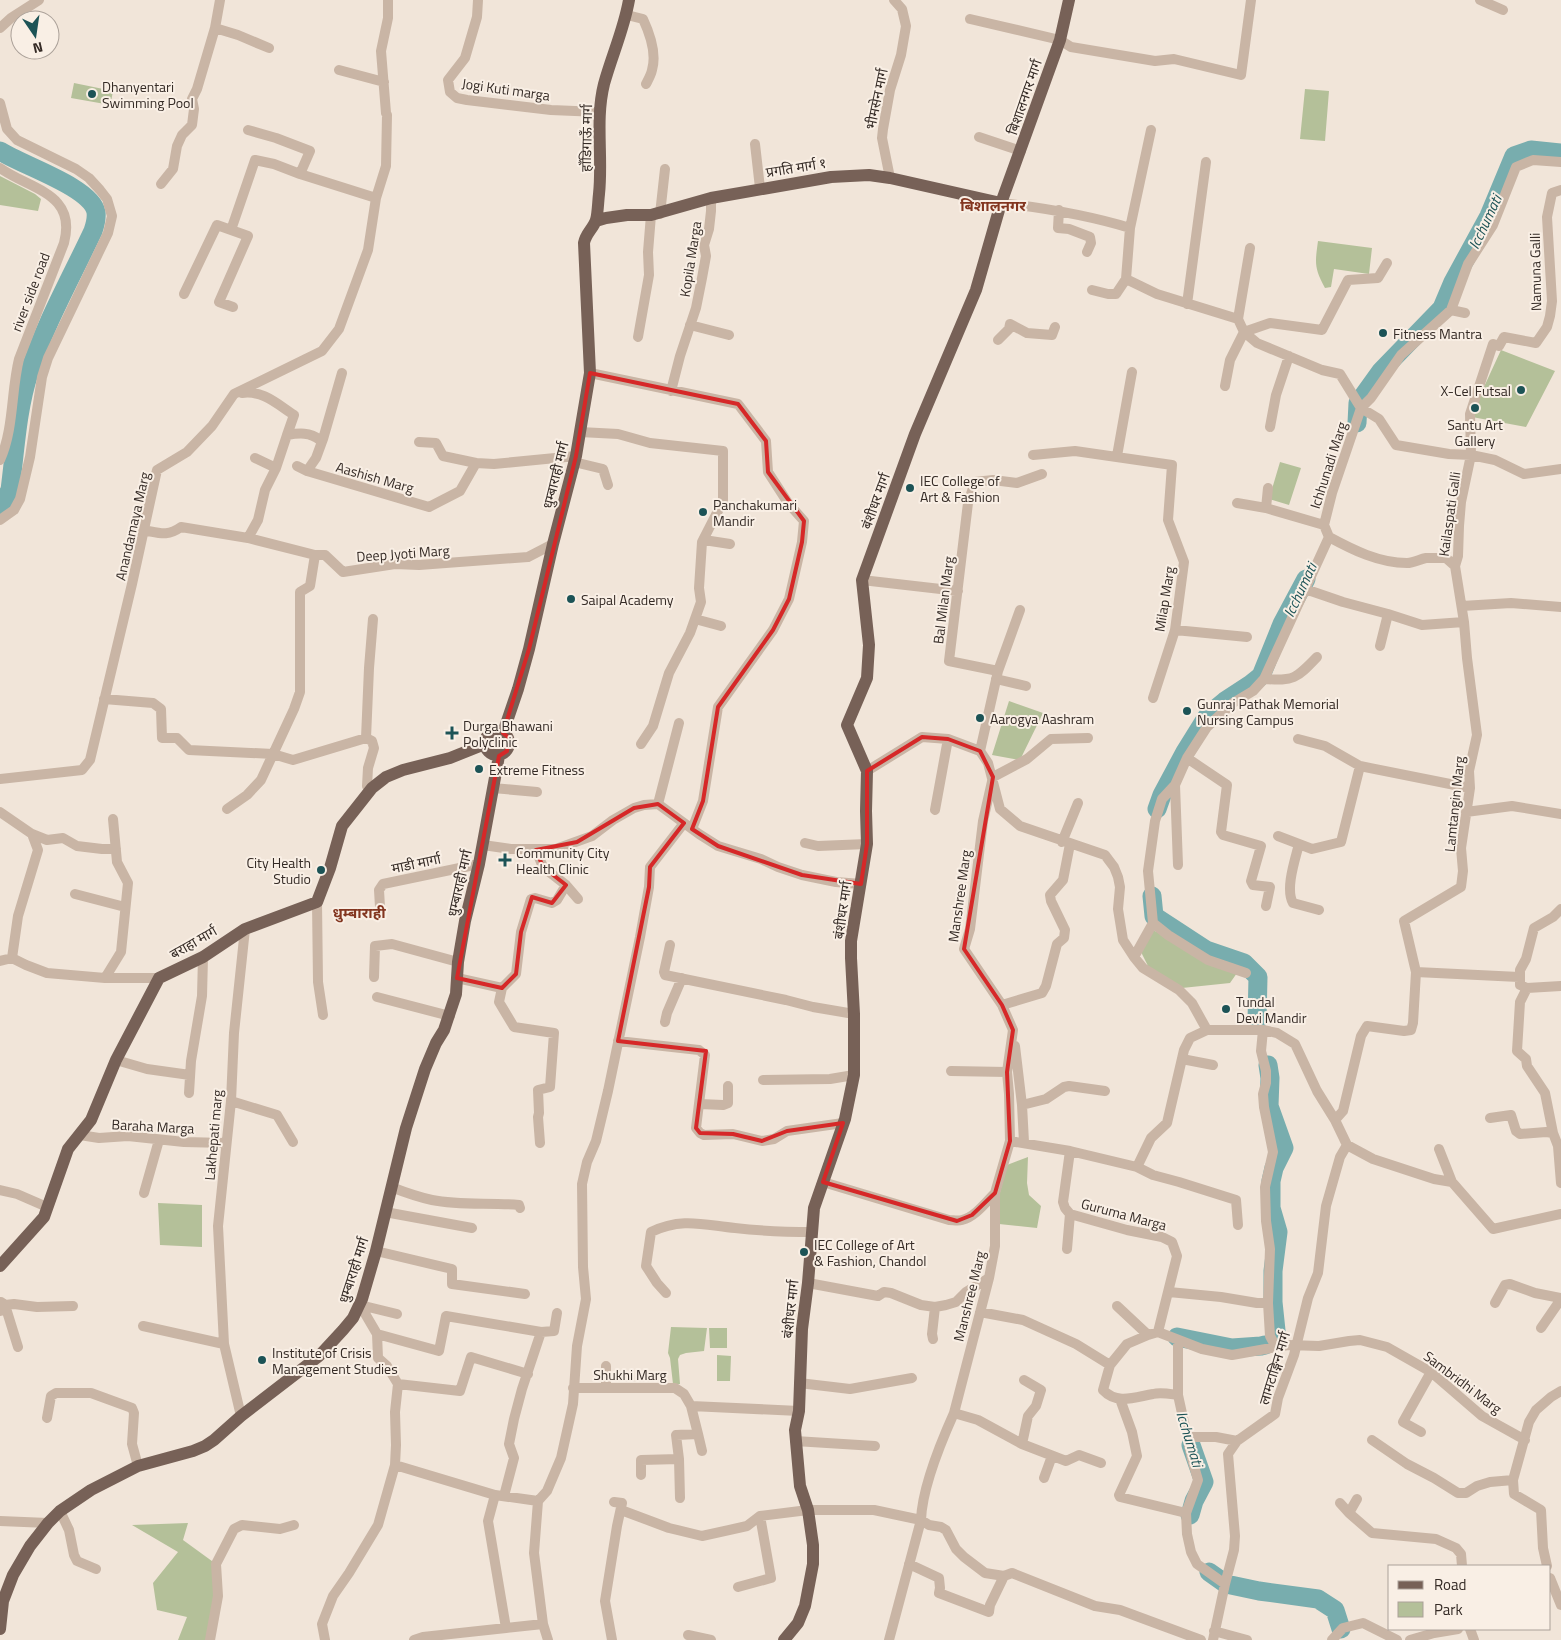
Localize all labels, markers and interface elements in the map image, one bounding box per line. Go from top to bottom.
north arrow [10,10,60,60]
text: N [31,37,45,59]
street label: बिशालनगर मार्ग [1001,55,1047,138]
street label: भीमसेन मार्ग [859,65,893,132]
street label: Jogi Kuti marga [461,72,551,106]
place label: Dhanyentari Swimming Pool [102,76,194,113]
marker: Dhanyentari Swimming Pool [86,88,98,100]
street label: हाँडिगाऊँ मार्ग [575,103,597,172]
street label: प्रगति मार्ग १ [764,152,828,182]
water label: Icchumati [1462,189,1508,253]
district label: बिशालनगर [960,194,1026,217]
street label: Kopila Marga [674,220,706,298]
street label: Namuna Galli [1524,233,1546,311]
street label: river side road [5,249,55,335]
place label: Fitness Mantra [1393,323,1482,344]
marker: Fitness Mantra [1377,327,1389,339]
place label: X-Cel Futsal [1441,380,1511,401]
marker: X-Cel Futsal [1515,384,1527,396]
marker: Santu Art Gallery [1469,402,1481,414]
place label: Santu Art Gallery [1447,414,1503,451]
street label: Ichhunadi Marg [1304,419,1352,511]
street label: धुम्बाराही मार्ग [537,438,574,511]
street label: Aashish Marg [334,456,416,498]
street label: बंशीधर मार्ग [855,469,895,532]
street label: Anandamaya Marg [109,470,155,582]
place label: IEC College of Art & Fashion [920,470,1000,507]
street label: Kailaspati Galli [1433,470,1465,558]
marker: IEC College of Art & Fashion [904,482,916,494]
place label: Panchakumari Mandir [713,494,797,531]
marker: Panchakumari Mandir [697,506,709,518]
street label: Deep Jyoti Marg [356,539,450,567]
street label: Bal Milan Marg [927,555,959,645]
water label: Icchumati [1277,557,1323,621]
street label: Milap Marg [1148,565,1180,633]
place label: Saipal Academy [581,589,674,610]
marker: Saipal Academy [565,593,577,605]
place label: Gunraj Pathak Memorial Nursing Campus [1197,693,1339,730]
marker: Gunraj Pathak Memorial Nursing Campus [1181,705,1193,717]
place label: Aarogya Aashram [990,708,1094,729]
marker: Aarogya Aashram [974,712,986,724]
place label: Durga Bhawani Polyclinic [463,715,553,752]
marker: Durga Bhawani Polyclinic [445,726,459,740]
street label: Lamtangin Marg [1439,755,1469,853]
place label: Extreme Fitness [489,759,585,780]
marker: Extreme Fitness [473,763,485,775]
place label: Community City Health Clinic [516,842,610,879]
street label: धुम्बाराही मार्ग [441,846,477,919]
street label: माडी मार्गा [390,847,443,878]
street label: Manshree Marg [942,849,976,943]
place label: City Health Studio [246,852,311,889]
marker: Community City Health Clinic [498,853,512,867]
marker: City Health Studio [315,864,327,876]
street label: बंशीधर मार्ग [828,878,857,940]
district label: धुम्बाराही [332,901,386,924]
street label: बराहा मार्ग [166,920,221,964]
place label: Tundal Devi Mandir [1236,991,1307,1028]
marker: Tundal Devi Mandir [1220,1003,1232,1015]
street label: Lakhepati marg [199,1089,227,1181]
street label: Baraha Marga [111,1113,195,1139]
street label: Guruma Marga [1079,1192,1169,1236]
street label: धुम्बाराही मार्ग [332,1233,374,1306]
place label: IEC College of Art & Fashion, Chandol [814,1234,927,1271]
marker: IEC College of Art & Fashion, Chandol [798,1246,810,1258]
street label: Manshree Marg [948,1248,990,1344]
street label: बंशीधर मार्ग [777,1278,804,1339]
street label: लामटाङ्गिन मार्ग [1253,1328,1295,1407]
place label: Institute of Crisis Management Studies [272,1342,398,1379]
street label: Sambridhi Marg [1419,1346,1507,1418]
marker: Institute of Crisis Management Studies [256,1354,268,1366]
street label: Shukhi Marg [593,1364,667,1385]
water label: Icchumati [1171,1408,1210,1472]
legend [1388,1565,1551,1630]
text: Road [1434,1573,1466,1596]
text: Park [1434,1598,1463,1621]

